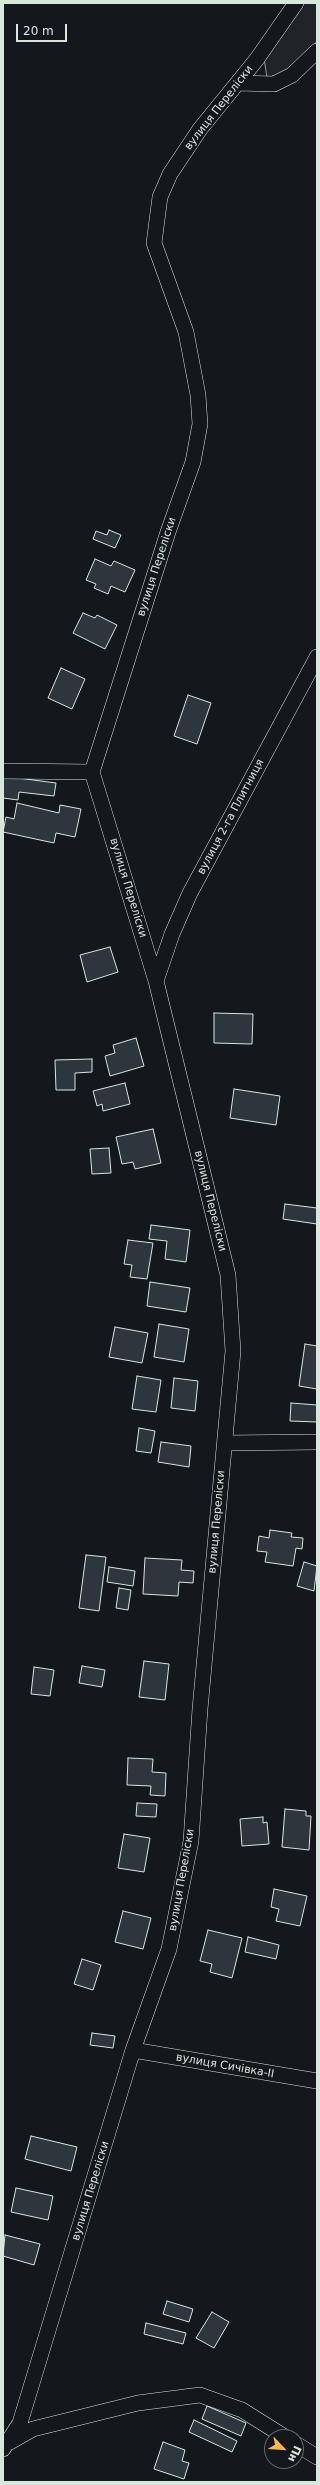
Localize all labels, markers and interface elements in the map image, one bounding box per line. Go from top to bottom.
scale bar [18,16,69,42]
text: 20 m [23,24,54,38]
street label: вулиця Переліски [182,63,256,153]
street label: вулиця Переліски [135,516,179,618]
street label: вулиця 2-га Плитниця [195,757,267,877]
street label: вулиця Переліски [107,837,149,939]
street label: вулиця Переліски [191,1149,229,1253]
street label: вулиця Переліски [206,1470,228,1574]
street label: вулиця Переліски [167,1828,197,1932]
street label: вулиця Сичівка-II [175,2051,275,2081]
street label: вулиця Переліски [70,2140,112,2242]
north arrow [264,2429,304,2469]
text: Пн [285,2443,304,2464]

